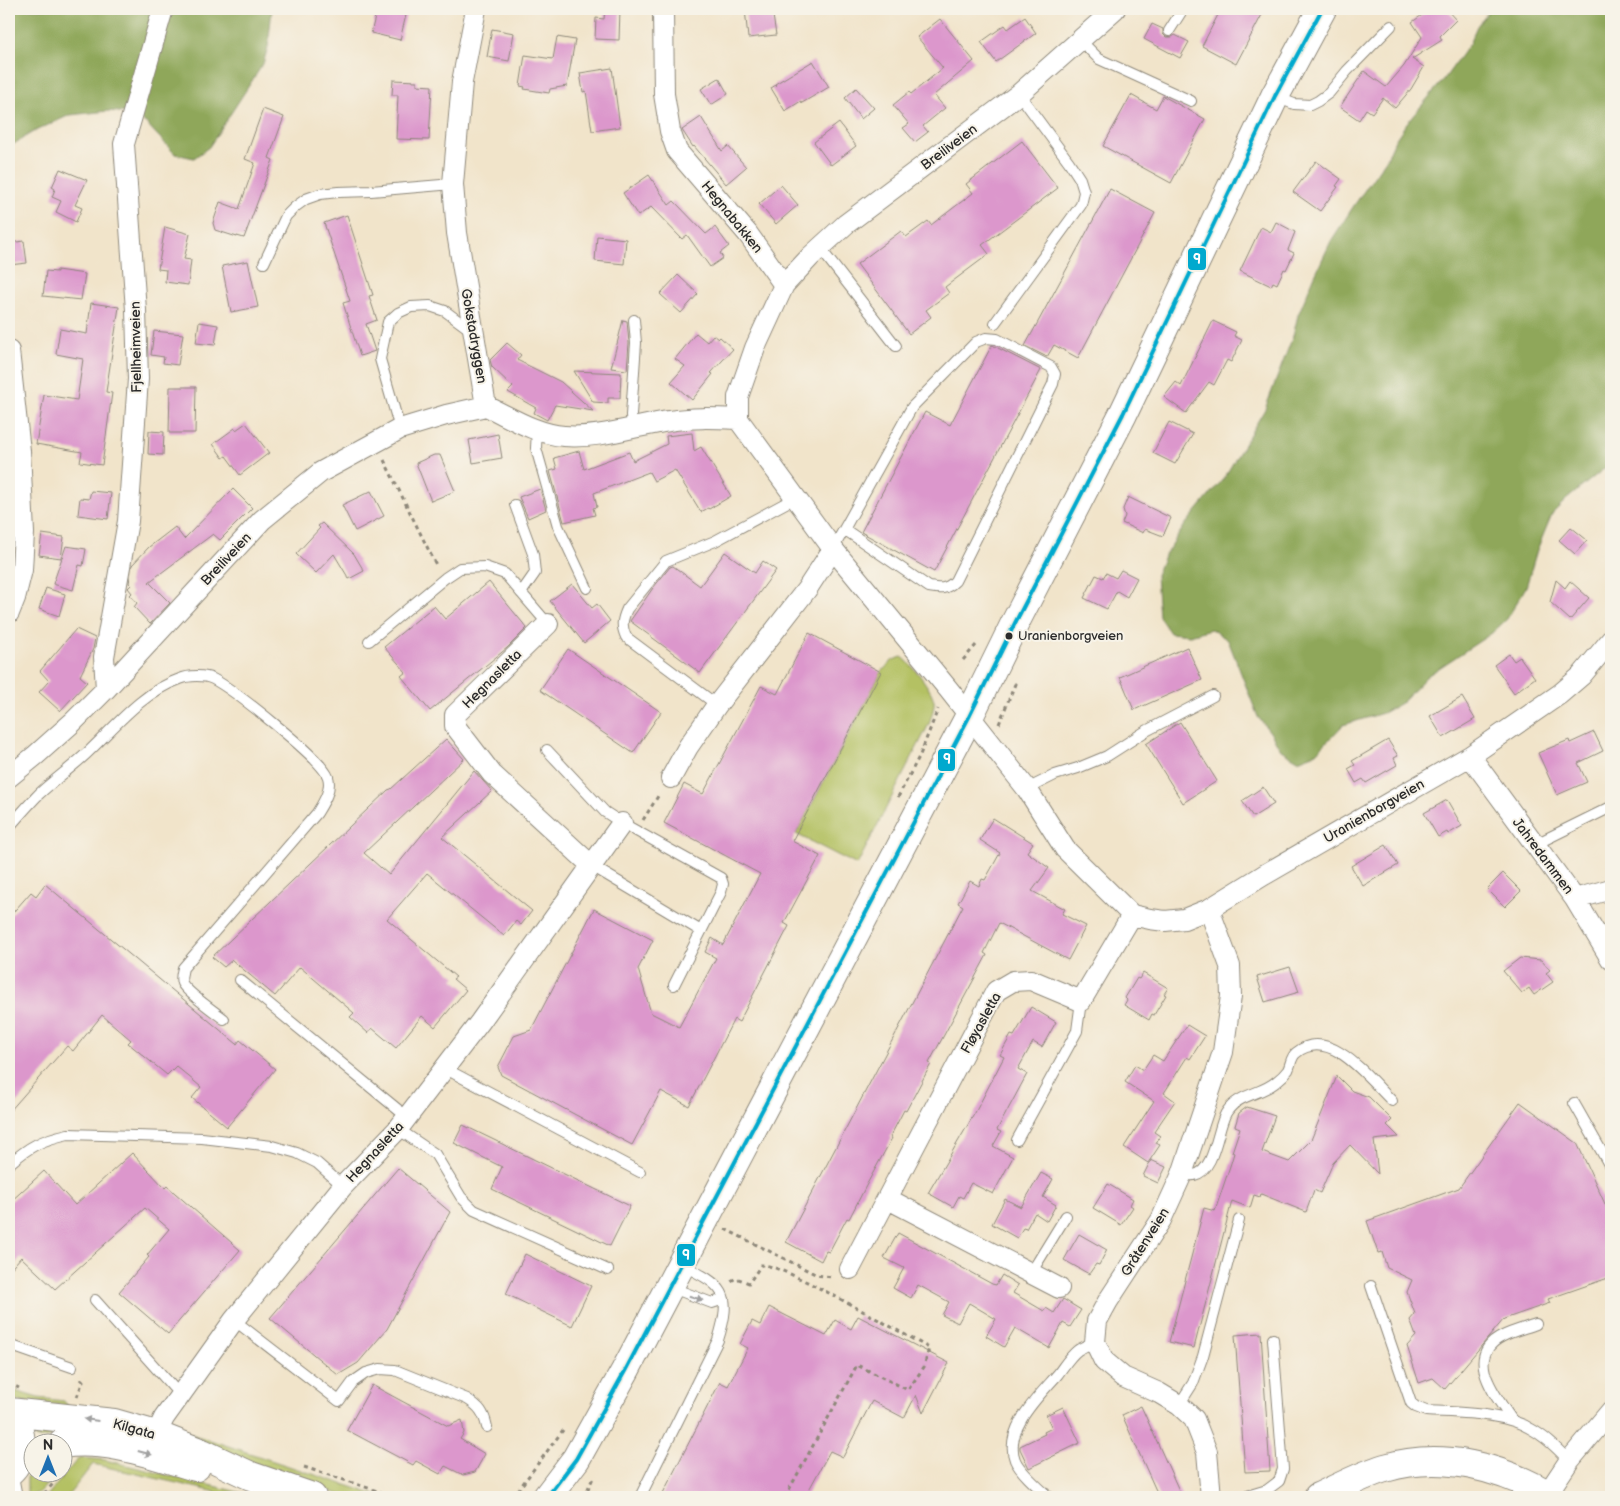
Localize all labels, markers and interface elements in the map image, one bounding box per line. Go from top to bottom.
street label: Breiliveien [917,120,981,174]
street label: Hegnabakken [698,177,766,257]
line badge: 9 [1187,247,1207,271]
text: 9 [1193,251,1201,268]
street label: Gokstadryggen [457,287,491,385]
street label: Fjellheimveien [127,301,145,393]
street label: Breiliveien [197,529,255,589]
place label: Uranienborgveien [1018,628,1123,644]
marker: Uranienborgveien [1004,631,1014,641]
street label: Hegnasletta [459,646,525,712]
line badge: 9 [937,748,956,772]
text: 9 [943,751,951,768]
street label: Uranienborgveien [1321,775,1427,847]
street label: Jahredammen [1509,815,1577,898]
street label: Fløyasletta [957,989,1005,1057]
street label: Hegnasletta [343,1118,407,1186]
street label: Gråtenveien [1117,1205,1173,1279]
line badge: 9 [676,1243,696,1267]
text: 9 [682,1247,690,1264]
one-way arrow [689,1294,704,1302]
street label: Kilgata [111,1415,157,1443]
one-way arrow [82,1416,98,1424]
north arrow [22,1434,72,1484]
text: N [43,1437,53,1454]
one-way arrow [137,1449,152,1457]

